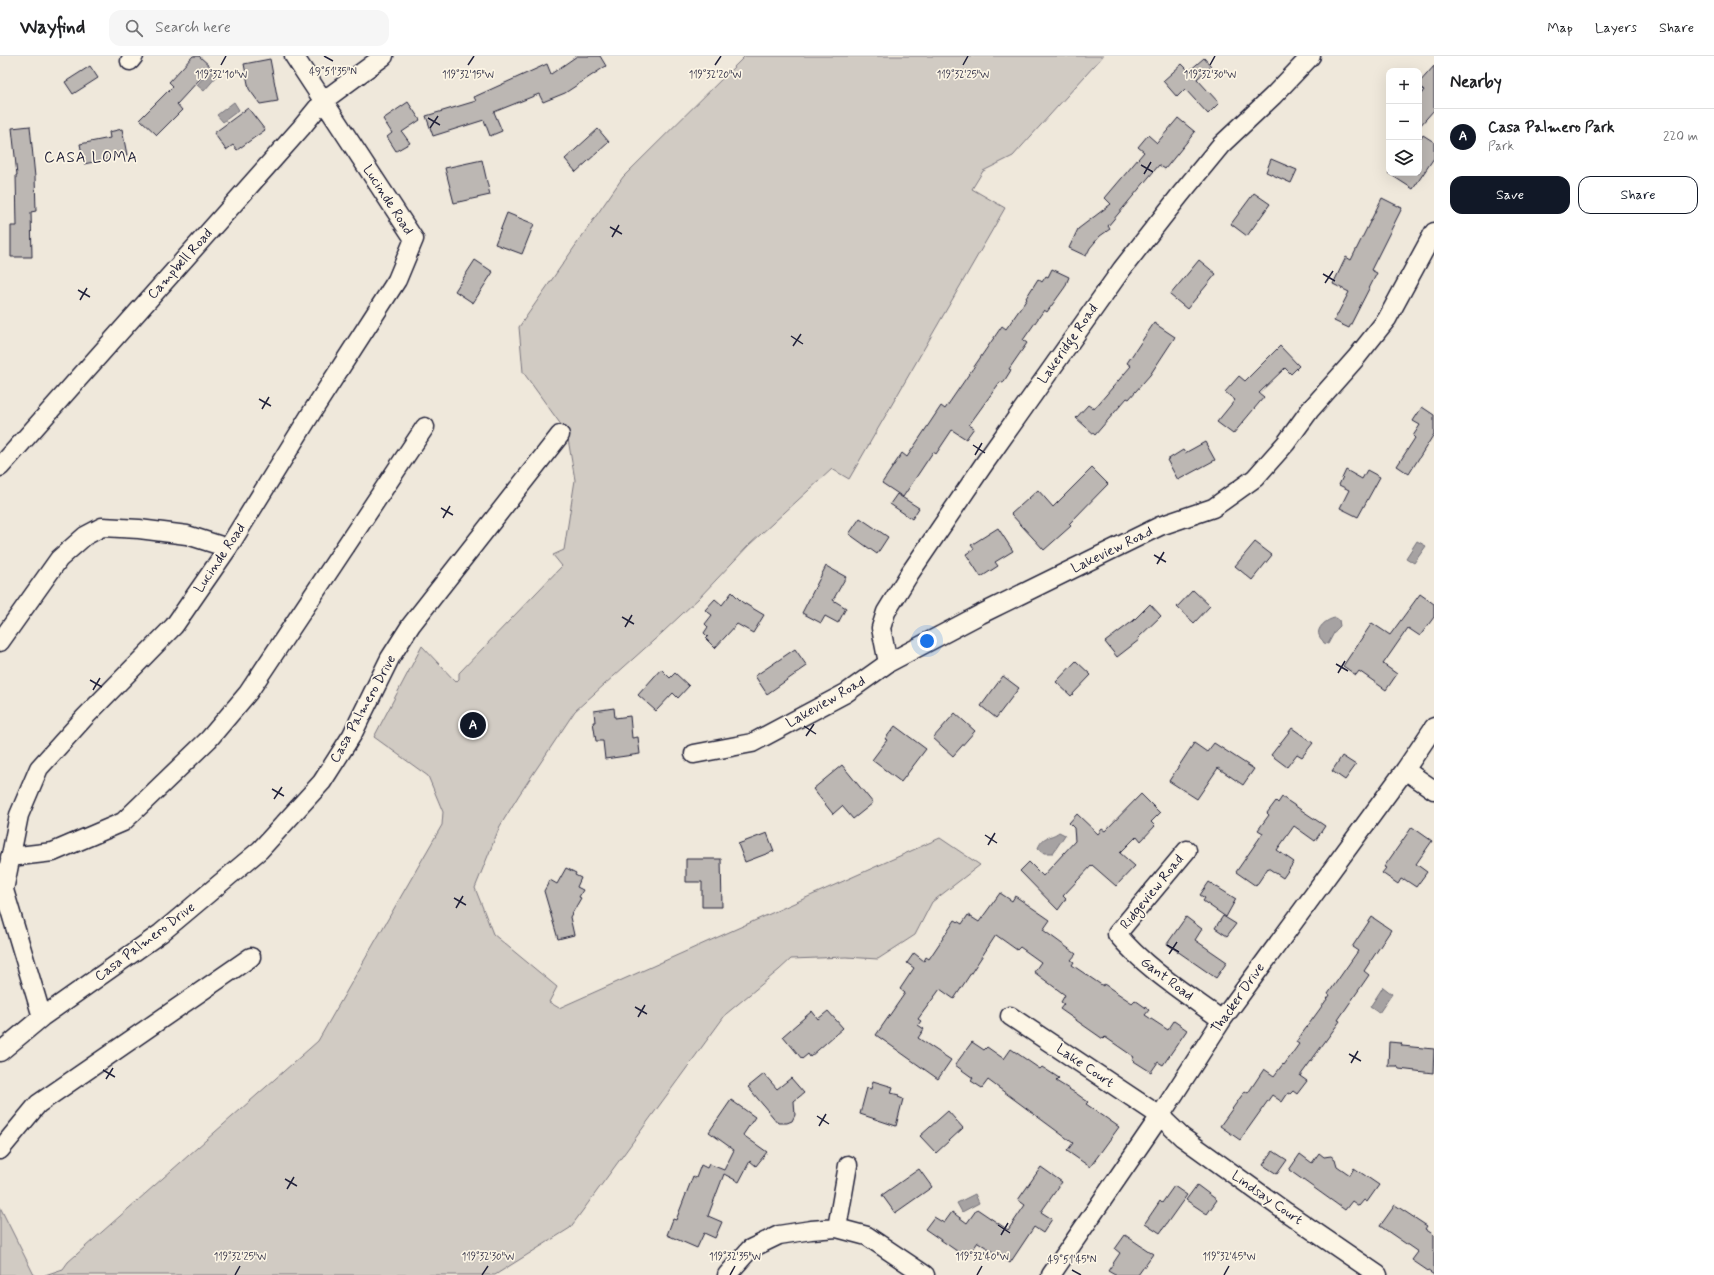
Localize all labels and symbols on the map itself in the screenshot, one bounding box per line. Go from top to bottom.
text: 49°51'35"N [309,65,357,79]
text: 119°32'10"W [195,68,247,82]
text: 119°32'15"W [442,68,494,82]
text: 119°32'20"W [689,68,741,82]
text: 119°32'25"W [937,68,989,82]
text: 119°32'30"W [1184,68,1236,82]
district label: CASA LOMA [44,148,138,168]
street label: Lucinde Road [359,162,417,238]
street label: Campbell Road [143,225,217,303]
street label: Lakeridge Road [1034,301,1104,389]
street label: Lucinde Road [190,520,250,596]
street label: Lakeview Road [1068,522,1156,578]
your location [917,631,937,651]
street label: Casa Palmero Drive [326,652,400,766]
street label: Lakeview Road [783,672,869,732]
pin: A [460,710,486,740]
street label: Ridgeview Road [1116,851,1189,934]
street label: Casa Palmero Drive [91,898,199,986]
street label: Gant Road [1137,953,1197,1005]
street label: Thacker Drive [1207,959,1269,1037]
street label: Lake Court [1053,1040,1117,1092]
street label: Lindsay Court [1228,1167,1306,1229]
text: 119°32'25"W [214,1250,266,1264]
text: 119°32'30"W [462,1250,514,1264]
text: 119°32'35"W [709,1250,761,1264]
text: 119°32'40"W [955,1250,1009,1264]
text: 119°32'45"W [1202,1250,1256,1264]
text: 49°51'45"N [1047,1253,1097,1267]

